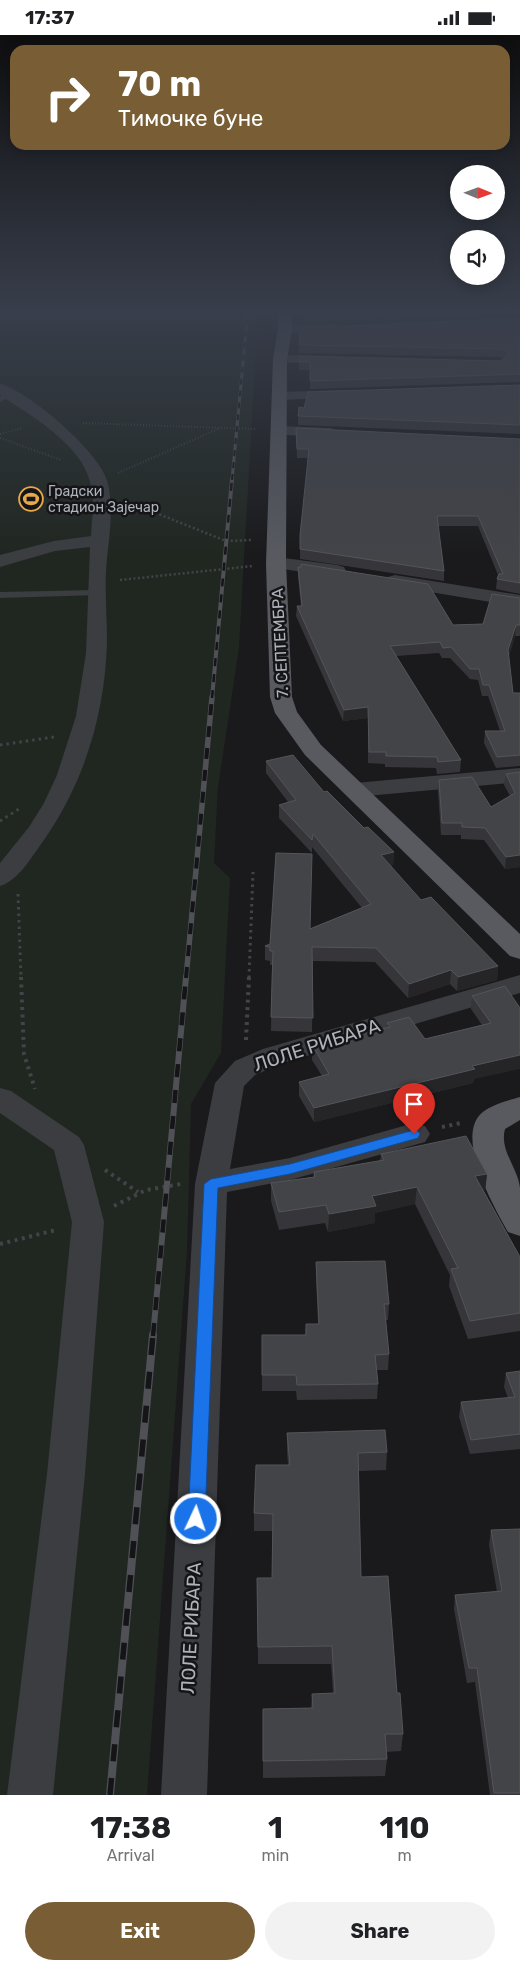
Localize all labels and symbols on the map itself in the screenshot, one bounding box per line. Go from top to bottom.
north arrow [450,165,505,220]
place label: Градски стадион Зајечар [48,483,159,516]
sports icon: Градски стадион Зајечар [18,486,44,512]
street label: 7. СЕПТЕМБРА [268,587,292,698]
street label: ЛОЛЕ РИБАРА [251,1014,383,1076]
pin [393,1083,435,1134]
position arrow [169,1492,221,1544]
street label: ЛОЛЕ РИБАРА [176,1561,206,1694]

